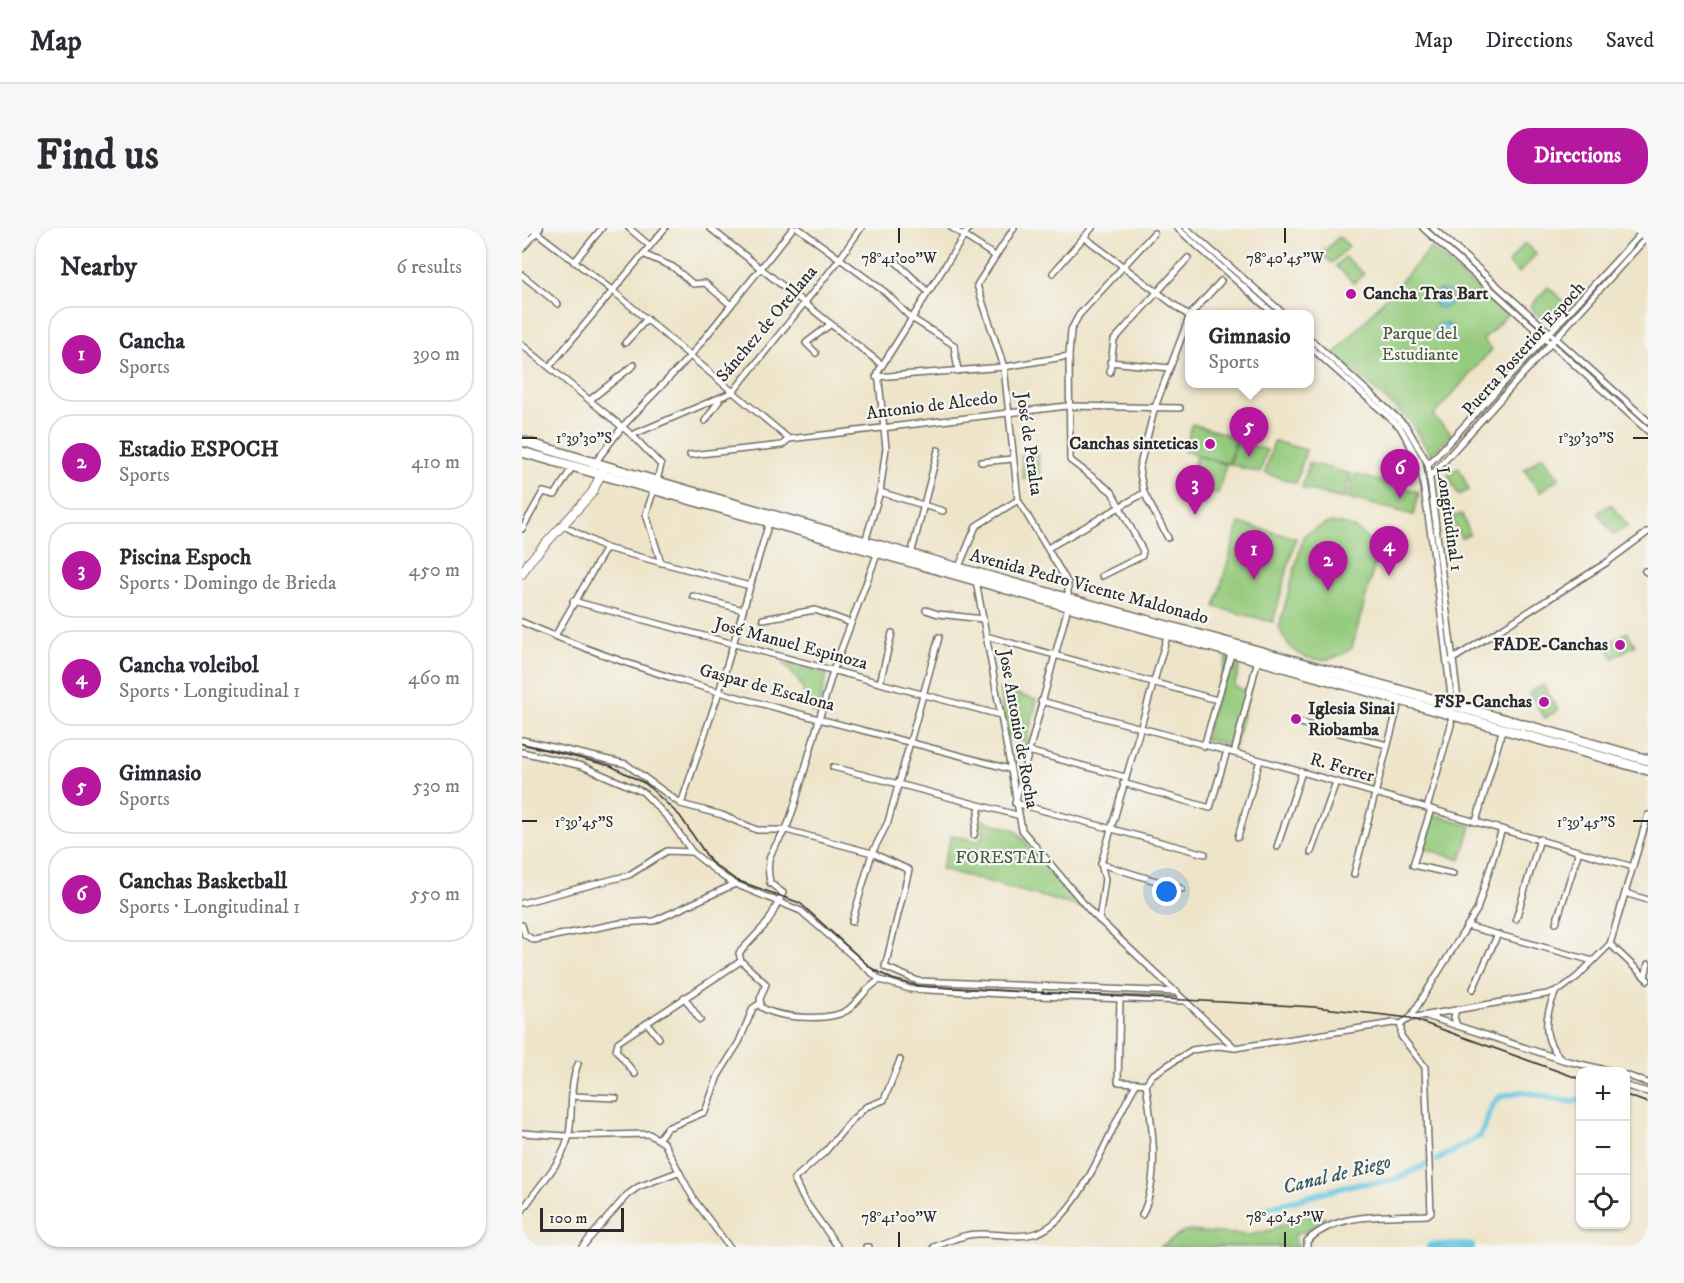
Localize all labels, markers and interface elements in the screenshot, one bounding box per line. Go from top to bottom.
text: Map [30,24,82,59]
text: Map [1414,28,1453,54]
text: Directions [1486,28,1573,54]
text: Saved [1606,28,1654,54]
button: Directions [1507,128,1648,184]
text: Find us [36,130,159,182]
text: 78°41'00"W [861,249,937,268]
text: 78°40'45"W [1246,249,1324,268]
text: Nearby [60,251,137,284]
text: 6 results [396,255,462,280]
street label: Sánchez de Orellana [712,261,822,387]
street label: Puerta Posterior Espoch [1458,277,1590,421]
place label: Cancha Tras Bart [1363,283,1488,305]
marker: Cancha Tras Bart [1344,287,1358,301]
popup [1185,310,1314,388]
text: Gimnasio [1208,323,1291,350]
park label: Parque del Estudiante [1381,323,1459,366]
text: Cancha [119,328,185,355]
text: 1 [78,342,85,367]
text: 390 m [412,342,460,367]
text: Sports [1208,350,1259,375]
text: Sports [119,355,170,380]
street label: Antonio de Alcedo [865,387,999,425]
street label: José de Peralta [1011,389,1047,497]
pin: 5 [1230,408,1268,457]
text: 1°39'30"S [556,429,612,448]
text: 1°39'30"S [1558,429,1614,448]
place label: Canchas sinteticas [1069,433,1198,455]
text: Estadio ESPOCH [119,436,279,463]
marker: Canchas sinteticas [1203,437,1217,451]
text: 2 [77,450,86,475]
text: 410 m [411,450,460,475]
pin: 6 [1380,450,1420,499]
text: Sports [119,463,170,488]
street label: Longitudinal 1 [1431,465,1467,573]
pin: 3 [1176,466,1214,515]
pin: 4 [1370,526,1408,576]
pin: 1 [1234,530,1274,580]
pin: 2 [1308,542,1348,591]
text: Piscina Espoch [119,544,251,571]
street label: Avenida Pedro Vicente Maldonado [967,544,1211,630]
text: 3 [78,558,85,583]
text: 450 m [409,558,460,583]
text: Sports · Domingo de Brieda [119,571,337,596]
street label: José Manuel Espinoza [710,612,870,675]
place label: FADE-Canchas [1493,634,1608,656]
marker: FADE-Canchas [1613,638,1627,652]
street label: Jose Antonio de Rocha [993,646,1043,810]
text: Cancha voleibol [119,652,259,679]
street label: Gaspar de Escalona [697,659,837,717]
text: 4 [76,666,87,691]
text: 460 m [408,666,460,691]
text: Sports · Longitudinal 1 [119,679,300,704]
place label: FSP-Canchas [1434,691,1532,713]
marker: FSP-Canchas [1537,695,1551,709]
place label: Iglesia Sinai Riobamba [1308,698,1395,741]
marker: Iglesia Sinai Riobamba [1289,712,1303,726]
street label: R. Ferrer [1307,748,1377,788]
text: Gimnasio [119,760,201,787]
text: 5 [77,774,86,799]
text: 530 m [413,774,460,799]
text: Sports [119,787,170,812]
text: 1°39'45"S [555,813,613,832]
text: 1°39'45"S [1557,813,1615,832]
park label: FORESTAL [955,847,1051,869]
text: Canchas Basketball [119,868,287,895]
your location [1152,877,1181,906]
text: 6 [76,882,87,907]
text: 550 m [410,882,460,907]
text: Sports · Longitudinal 1 [119,895,300,920]
map controls [1576,1067,1630,1229]
button: + [1576,1067,1630,1121]
button: − [1576,1121,1630,1175]
water label: Canal de Riego [1280,1149,1394,1201]
button: locate [1576,1175,1630,1229]
scale bar [540,1205,624,1232]
text: 100 m [549,1208,588,1228]
text: 78°41'00"W [861,1208,937,1227]
text: 78°40'45"W [1246,1208,1324,1227]

